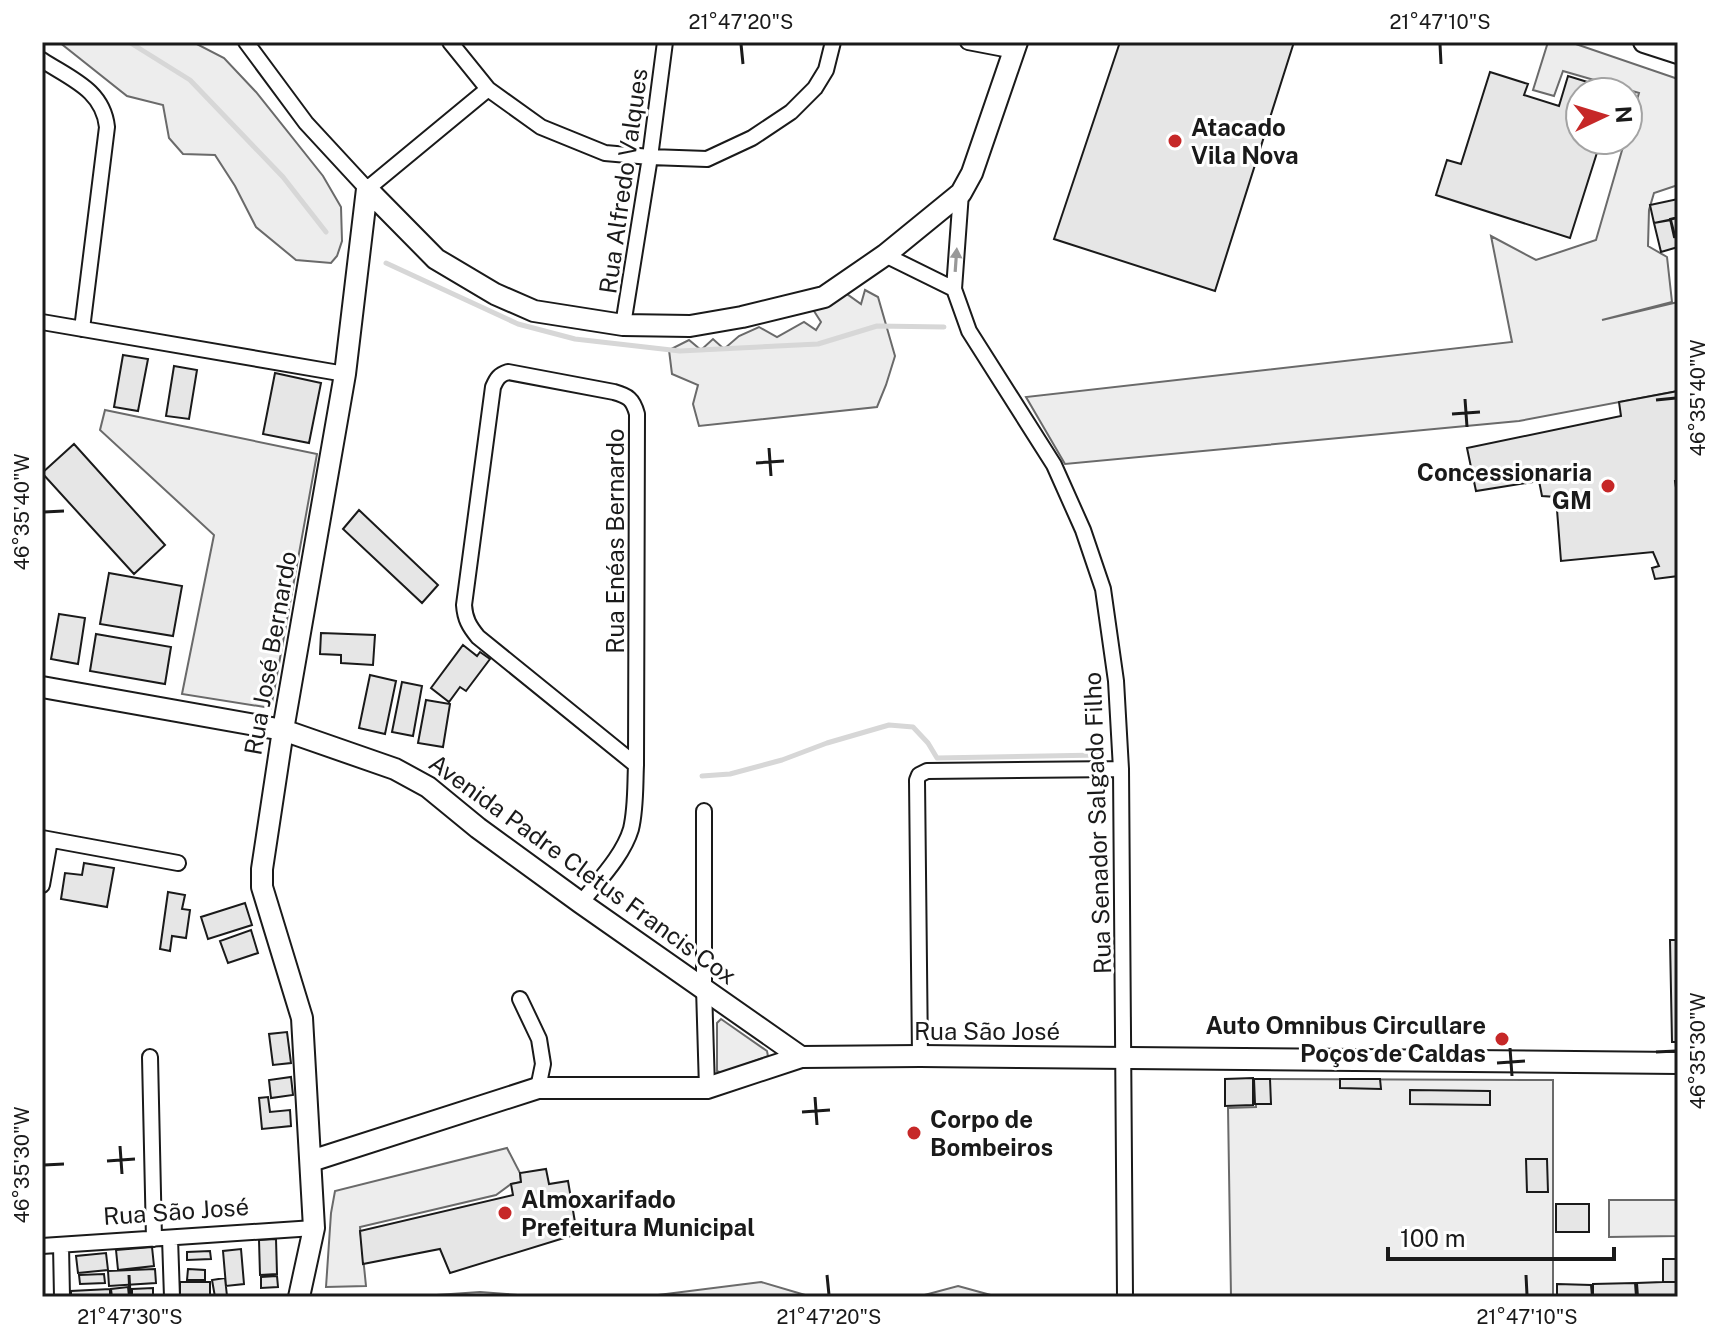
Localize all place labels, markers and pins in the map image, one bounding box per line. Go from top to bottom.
place label: Atacado Vila Nova [1191,113,1299,169]
marker: Atacado Vila Nova [1166,132,1184,150]
place label: Concessionaria GM [1417,458,1592,514]
marker: Concessionaria GM [1599,477,1617,495]
place label: Auto Omnibus Circullare Poços de Caldas [1205,1011,1486,1068]
marker: Auto Omnibus Circullare Poços de Caldas [1493,1030,1511,1048]
place label: Corpo de Bombeiros [930,1105,1053,1161]
marker: Corpo de Bombeiros [905,1124,923,1142]
place label: Almoxarifado Prefeitura Municipal [521,1185,755,1241]
marker: Almoxarifado Prefeitura Municipal [496,1204,514,1222]

